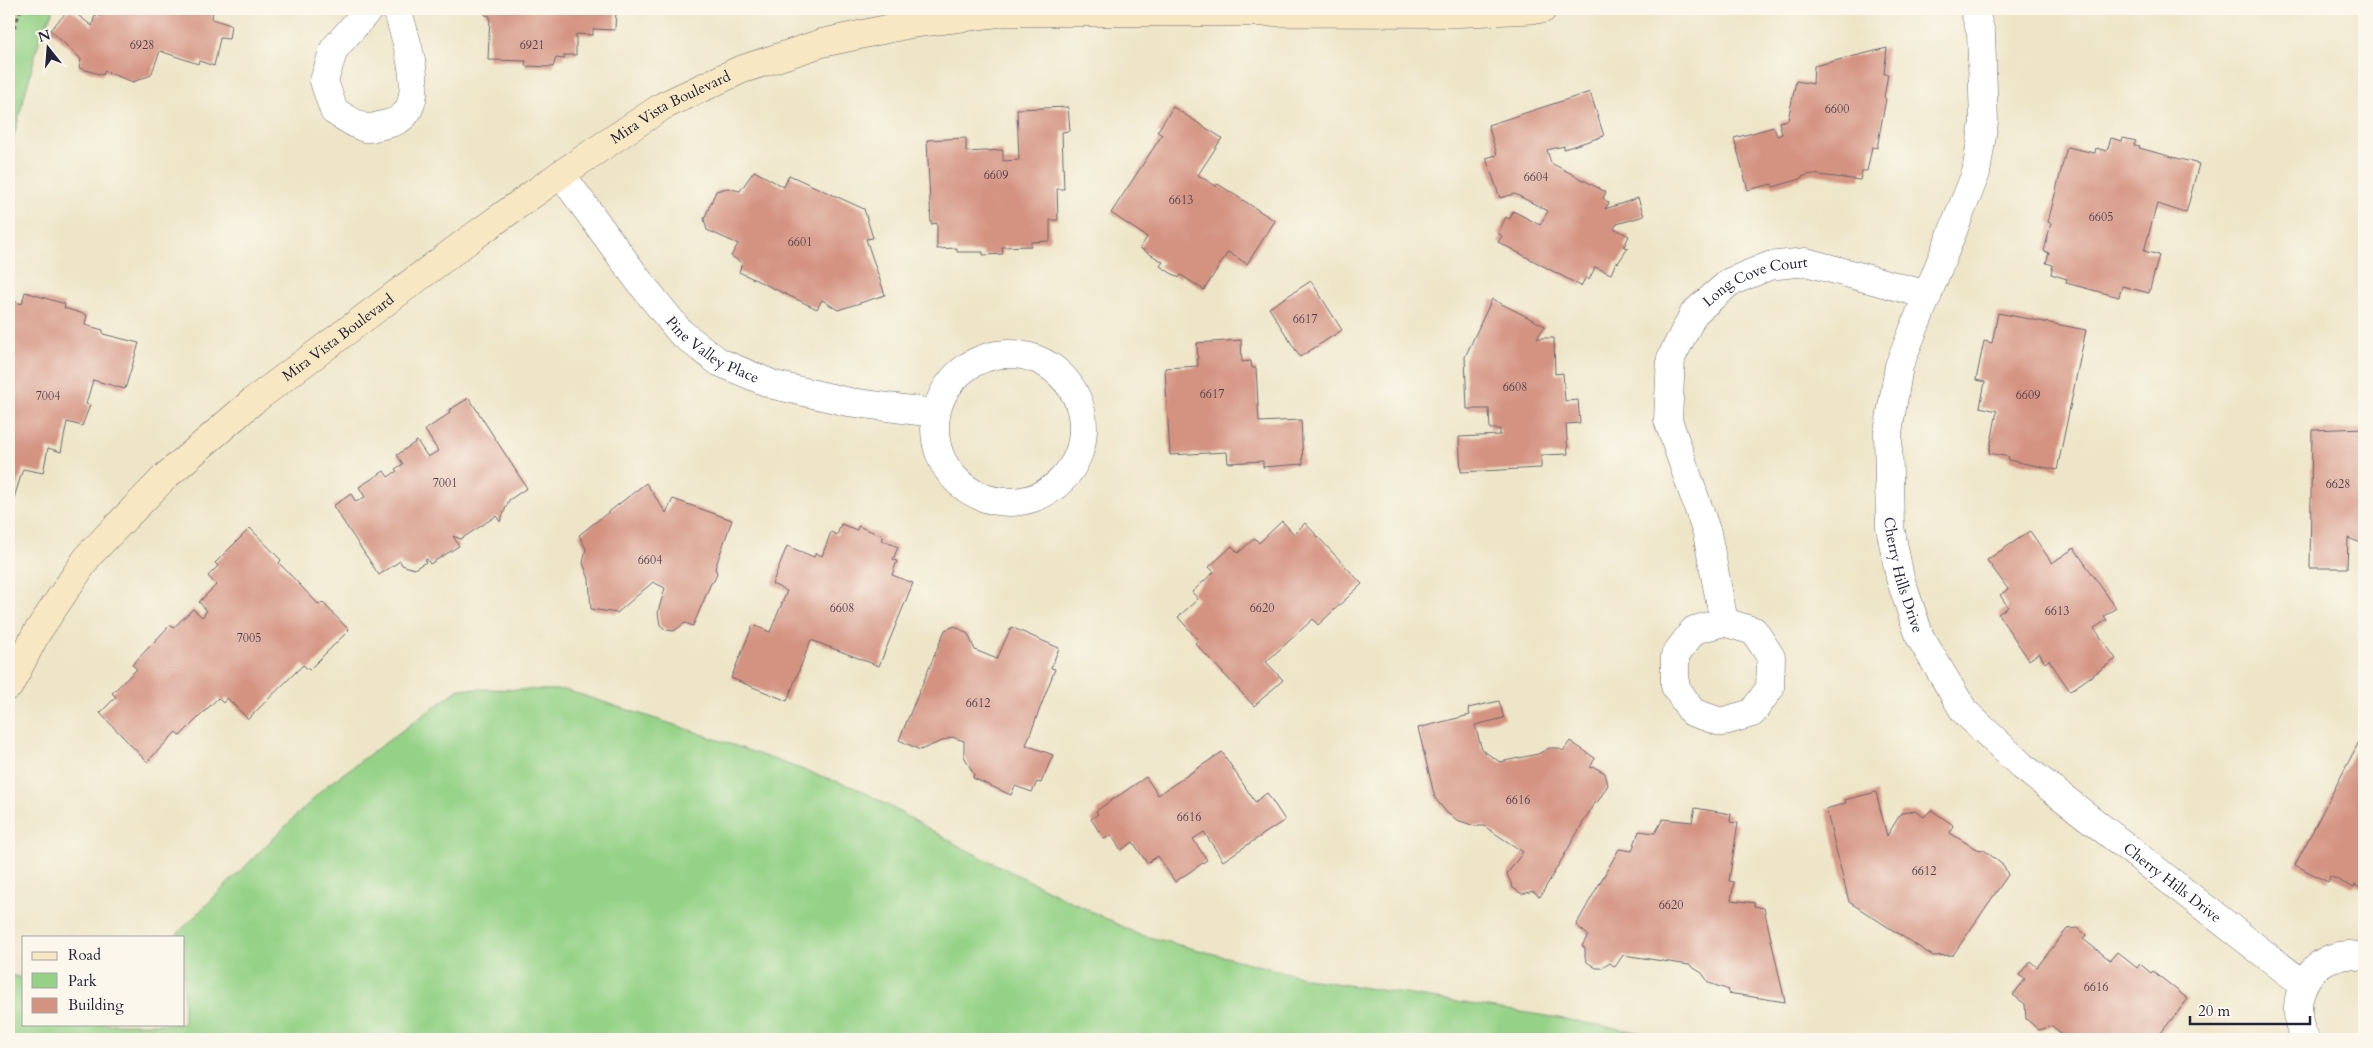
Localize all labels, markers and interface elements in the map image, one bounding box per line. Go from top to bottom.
north arrow [22,22,72,72]
text: N [36,25,53,47]
house number: 6928 [130,37,154,53]
house number: 6921 [520,37,544,53]
street label: Mira Vista Boulevard [606,66,734,148]
house number: 6600 [1825,101,1849,117]
house number: 6609 [984,167,1008,183]
house number: 6604 [1524,169,1548,185]
house number: 6613 [1169,192,1193,208]
house number: 6605 [2089,209,2113,225]
house number: 6601 [788,234,812,250]
street label: Long Cove Court [1698,252,1809,311]
street label: Mira Vista Boulevard [278,289,398,386]
house number: 6617 [1293,311,1317,327]
street label: Pine Valley Place [661,312,762,388]
house number: 6608 [1503,379,1527,395]
house number: 6617 [1200,386,1224,402]
house number: 6609 [2016,387,2040,403]
house number: 7004 [36,388,60,404]
house number: 7001 [433,475,457,491]
house number: 6628 [2326,476,2350,492]
street label: Cherry Hills Drive [1880,517,1928,636]
house number: 6604 [638,552,662,568]
house number: 6608 [830,600,854,616]
house number: 6620 [1250,600,1274,616]
house number: 6613 [2045,603,2069,619]
house number: 7005 [237,630,261,646]
house number: 6612 [966,695,990,711]
house number: 6616 [1506,792,1530,808]
house number: 6616 [1177,809,1201,825]
street label: Cherry Hills Drive [2119,838,2226,927]
house number: 6612 [1912,863,1936,879]
house number: 6620 [1659,897,1683,913]
legend [22,936,185,1026]
text: Road [68,945,101,965]
text: Park [68,971,97,991]
house number: 6616 [2084,979,2108,995]
scale bar [2190,993,2310,1025]
text: Building [68,995,124,1015]
text: 20 m [2198,1001,2230,1021]

